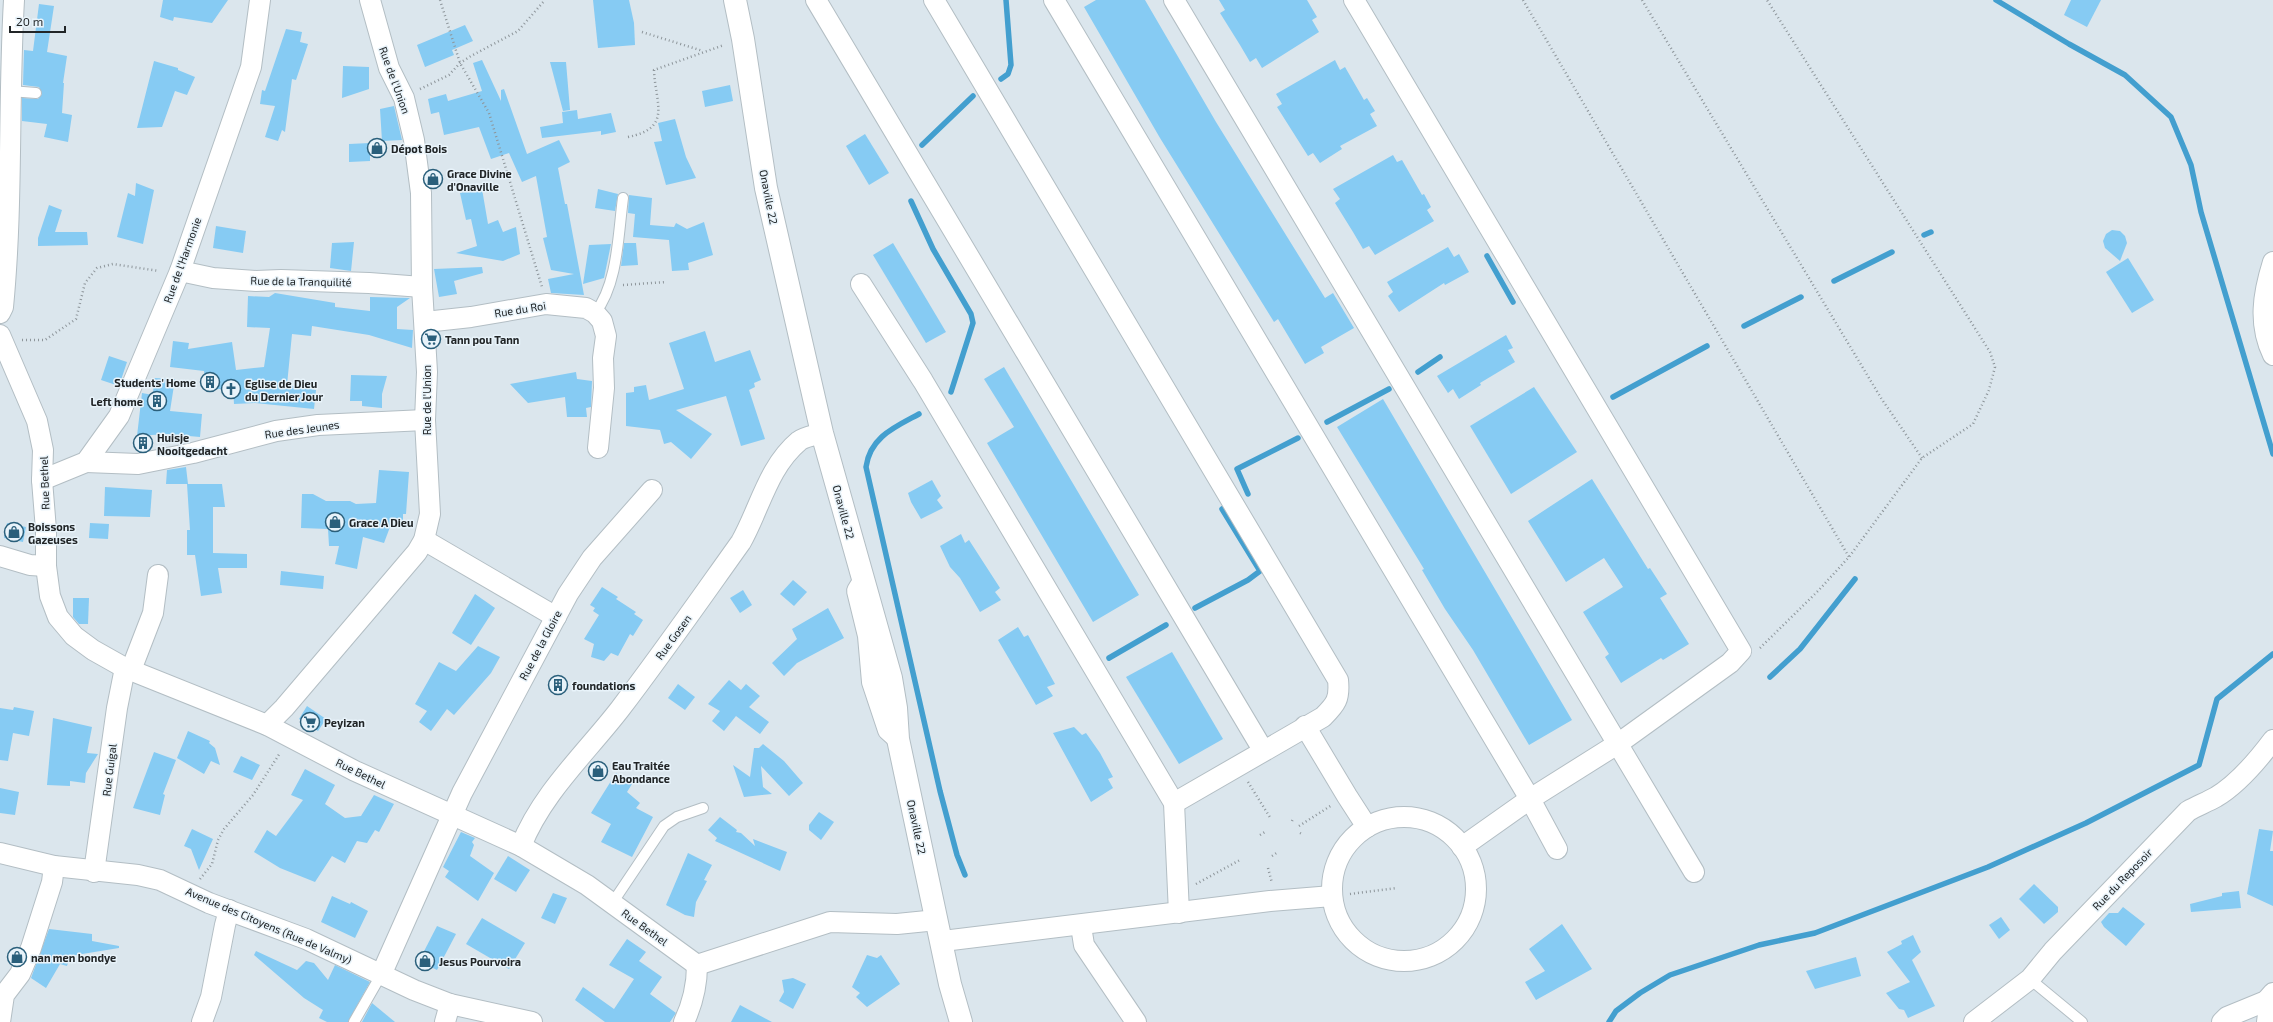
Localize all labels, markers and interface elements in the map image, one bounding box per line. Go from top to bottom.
scale bar [10,8,65,34]
text: 20 m [16,14,43,28]
street label: Rue de l'Union [377,45,413,115]
shop icon: Dépot Bois [366,137,388,159]
place label: Dépot Bois [391,142,447,155]
place label: Grace Divine d'Onaville [447,167,512,193]
shop icon: Grace Divine d'Onaville [422,168,444,190]
street label: Onaville 22 [757,168,781,226]
street label: Rue de l'Harmonie [160,215,204,305]
street label: Rue de la Tranquilité [250,274,352,288]
street label: Rue du Roi [493,298,547,320]
supermarket icon: Tann pou Tann [420,328,442,350]
place label: Tann pou Tann [445,333,519,346]
street label: Rue de l'Union [420,365,433,435]
building icon: Students' Home [199,371,221,393]
place label: Students' Home [114,376,196,389]
place label: Eglise de Dieu du Dernier Jour [245,377,323,403]
church icon: Eglise de Dieu du Dernier Jour [220,378,242,400]
building icon: Left home [146,390,168,412]
place label: Left home [91,395,143,408]
street label: Rue des Jeunes [264,417,341,441]
place label: Huisje Nooitgedacht [157,431,228,457]
building icon: Huisje Nooitgedacht [132,432,154,454]
street label: Rue Bethel [37,455,51,510]
street label: Onaville 22 [831,483,857,541]
shop icon: Grace A Dieu [324,511,346,533]
place label: Grace A Dieu [349,516,414,529]
place label: Boissons Gazeuses [28,520,78,546]
shop icon: Boissons Gazeuses [3,521,25,543]
street label: Rue de la Gloire [516,608,564,682]
street label: Rue Gosen [652,612,694,662]
building icon: foundations [547,674,569,696]
place label: foundations [572,679,635,692]
supermarket icon: Peyizan [299,711,321,733]
place label: Peyizan [324,716,365,730]
street label: Rue Guigal [99,742,119,797]
street label: Rue Bethel [334,755,389,791]
place label: Eau Traitée Abondance [612,759,670,785]
shop icon: Eau Traitée Abondance [587,760,609,782]
street label: Onaville 22 [905,798,929,856]
street label: Rue du Reposoir [2089,845,2155,913]
street label: Avenue des Citoyens (Rue de Valmy) [184,884,354,966]
street label: Rue Bethel [619,906,671,949]
shop icon: nan men bondye [6,946,28,968]
shop icon: Jesus Pourvoira [414,950,436,972]
place label: nan men bondye [31,951,116,965]
place label: Jesus Pourvoira [439,955,521,968]

